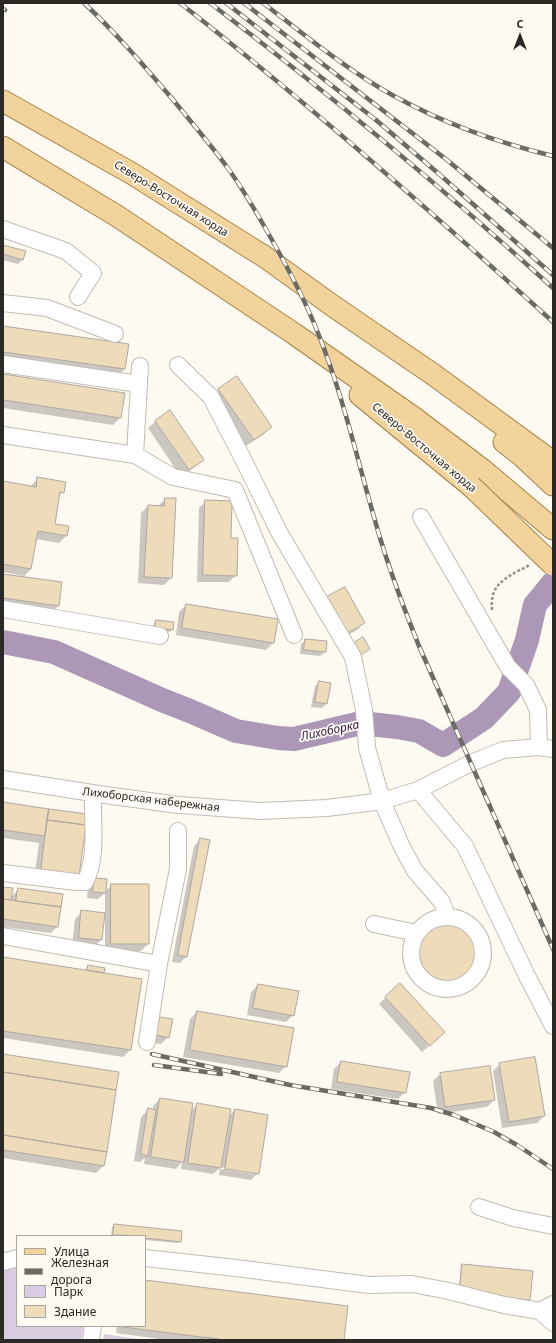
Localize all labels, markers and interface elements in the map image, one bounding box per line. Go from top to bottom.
north arrow [500,16,540,56]
text: С [516,16,524,31]
street label: Северо-Восточная хорда [111,158,231,240]
street label: Северо-Восточная хорда [369,400,479,496]
water label: Лихоборка [299,718,361,744]
street label: Лихоборская набережная [82,785,220,815]
legend [16,1235,146,1327]
text: Улица [54,1243,89,1260]
text: Железная дорога [51,1254,109,1288]
text: Парк [54,1283,83,1300]
text: Здание [54,1303,96,1320]

